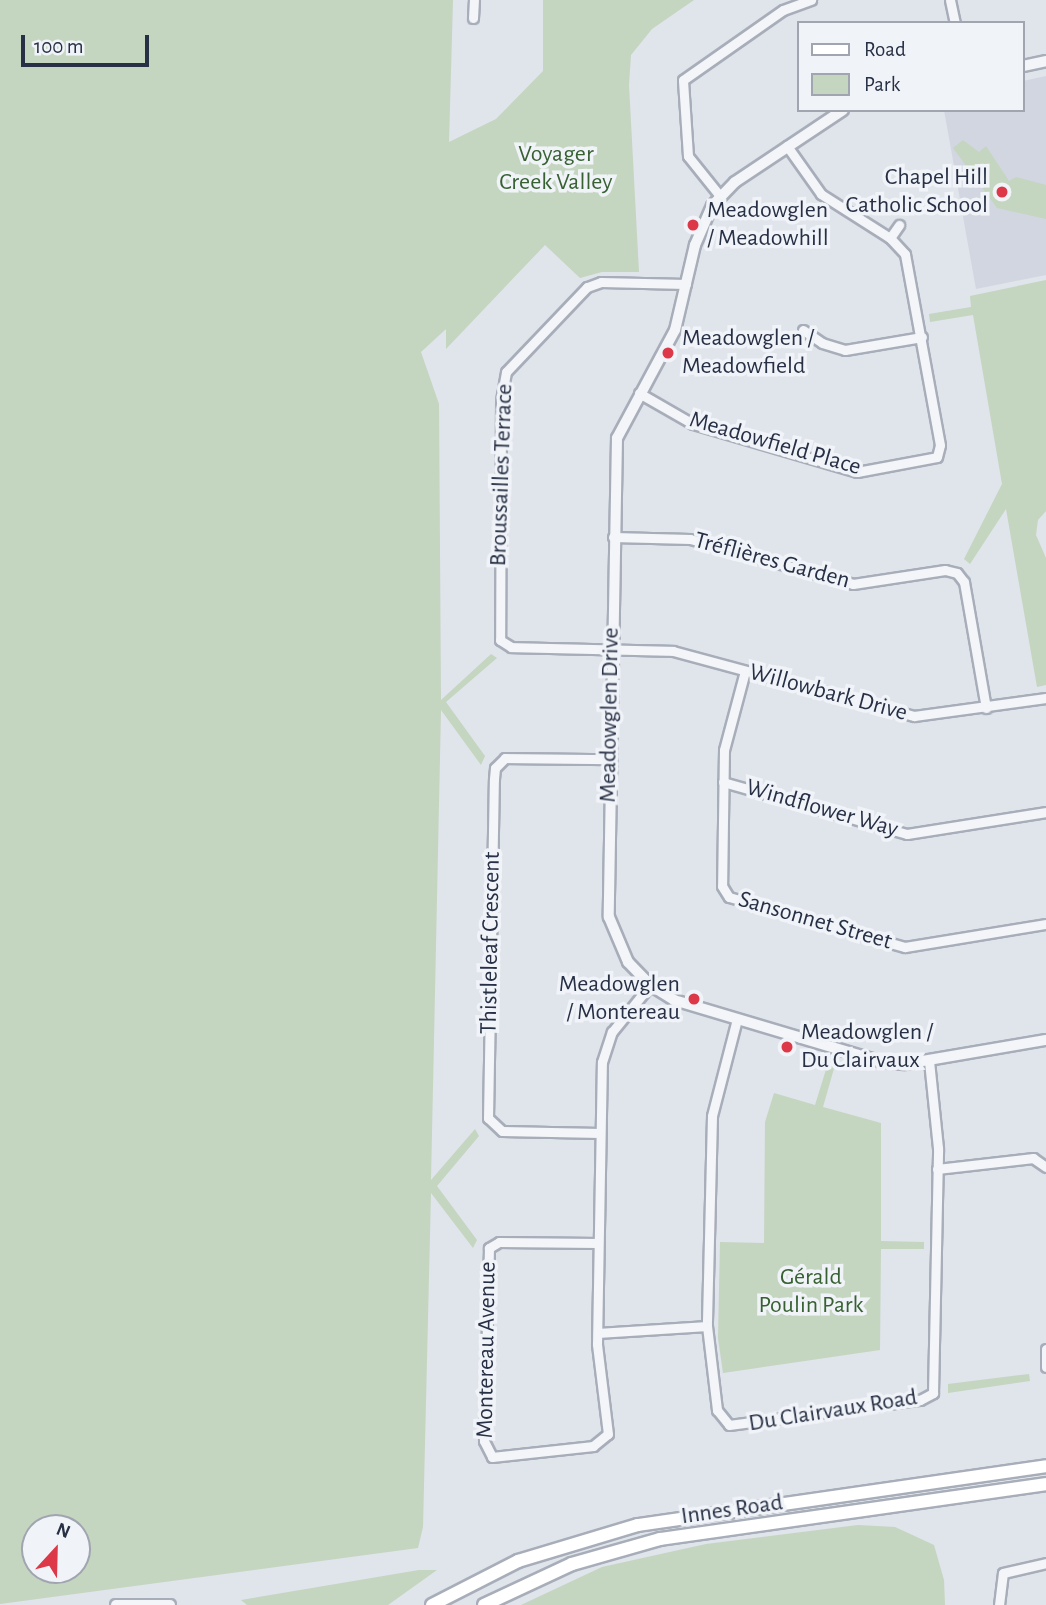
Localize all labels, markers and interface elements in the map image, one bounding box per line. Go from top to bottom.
scale bar [24,21,152,65]
legend [797,21,1025,112]
text: 100 m [34,36,84,57]
text: Road [864,39,906,60]
text: Park [864,74,900,95]
park label: Voyager Creek Valley [499,141,613,197]
place label: Chapel Hill Catholic School [846,164,988,220]
marker: Chapel Hill Catholic School [994,184,1010,200]
place label: Meadowglen / Meadowhill [707,197,829,253]
marker: Meadowglen / Meadowhill [685,217,701,233]
place label: Meadowglen / Meadowfield [682,325,814,381]
marker: Meadowglen / Meadowfield [660,345,676,361]
street label: Broussailles Terrace [484,383,520,567]
street label: Meadowfield Place [686,406,864,482]
street label: Tréflières Garden [691,526,853,596]
street label: Meadowglen Drive [594,627,626,803]
street label: Willowbark Drive [746,658,910,728]
street label: Windflower Way [743,774,901,844]
street label: Thistleleaf Crescent [475,852,507,1034]
street label: Sansonnet Street [735,885,895,957]
place label: Meadowglen / Montereau [559,971,680,1027]
marker: Meadowglen / Montereau [686,991,702,1007]
place label: Meadowglen / Du Clairvaux [801,1019,933,1075]
marker: Meadowglen / Du Clairvaux [779,1039,795,1055]
street label: Montereau Avenue [471,1261,503,1439]
park label: Gérald Poulin Park [759,1264,863,1320]
street label: Du Clairvaux Road [747,1383,919,1439]
street label: Innes Road [679,1489,785,1531]
north arrow [21,1514,91,1584]
text: N [54,1520,73,1542]

